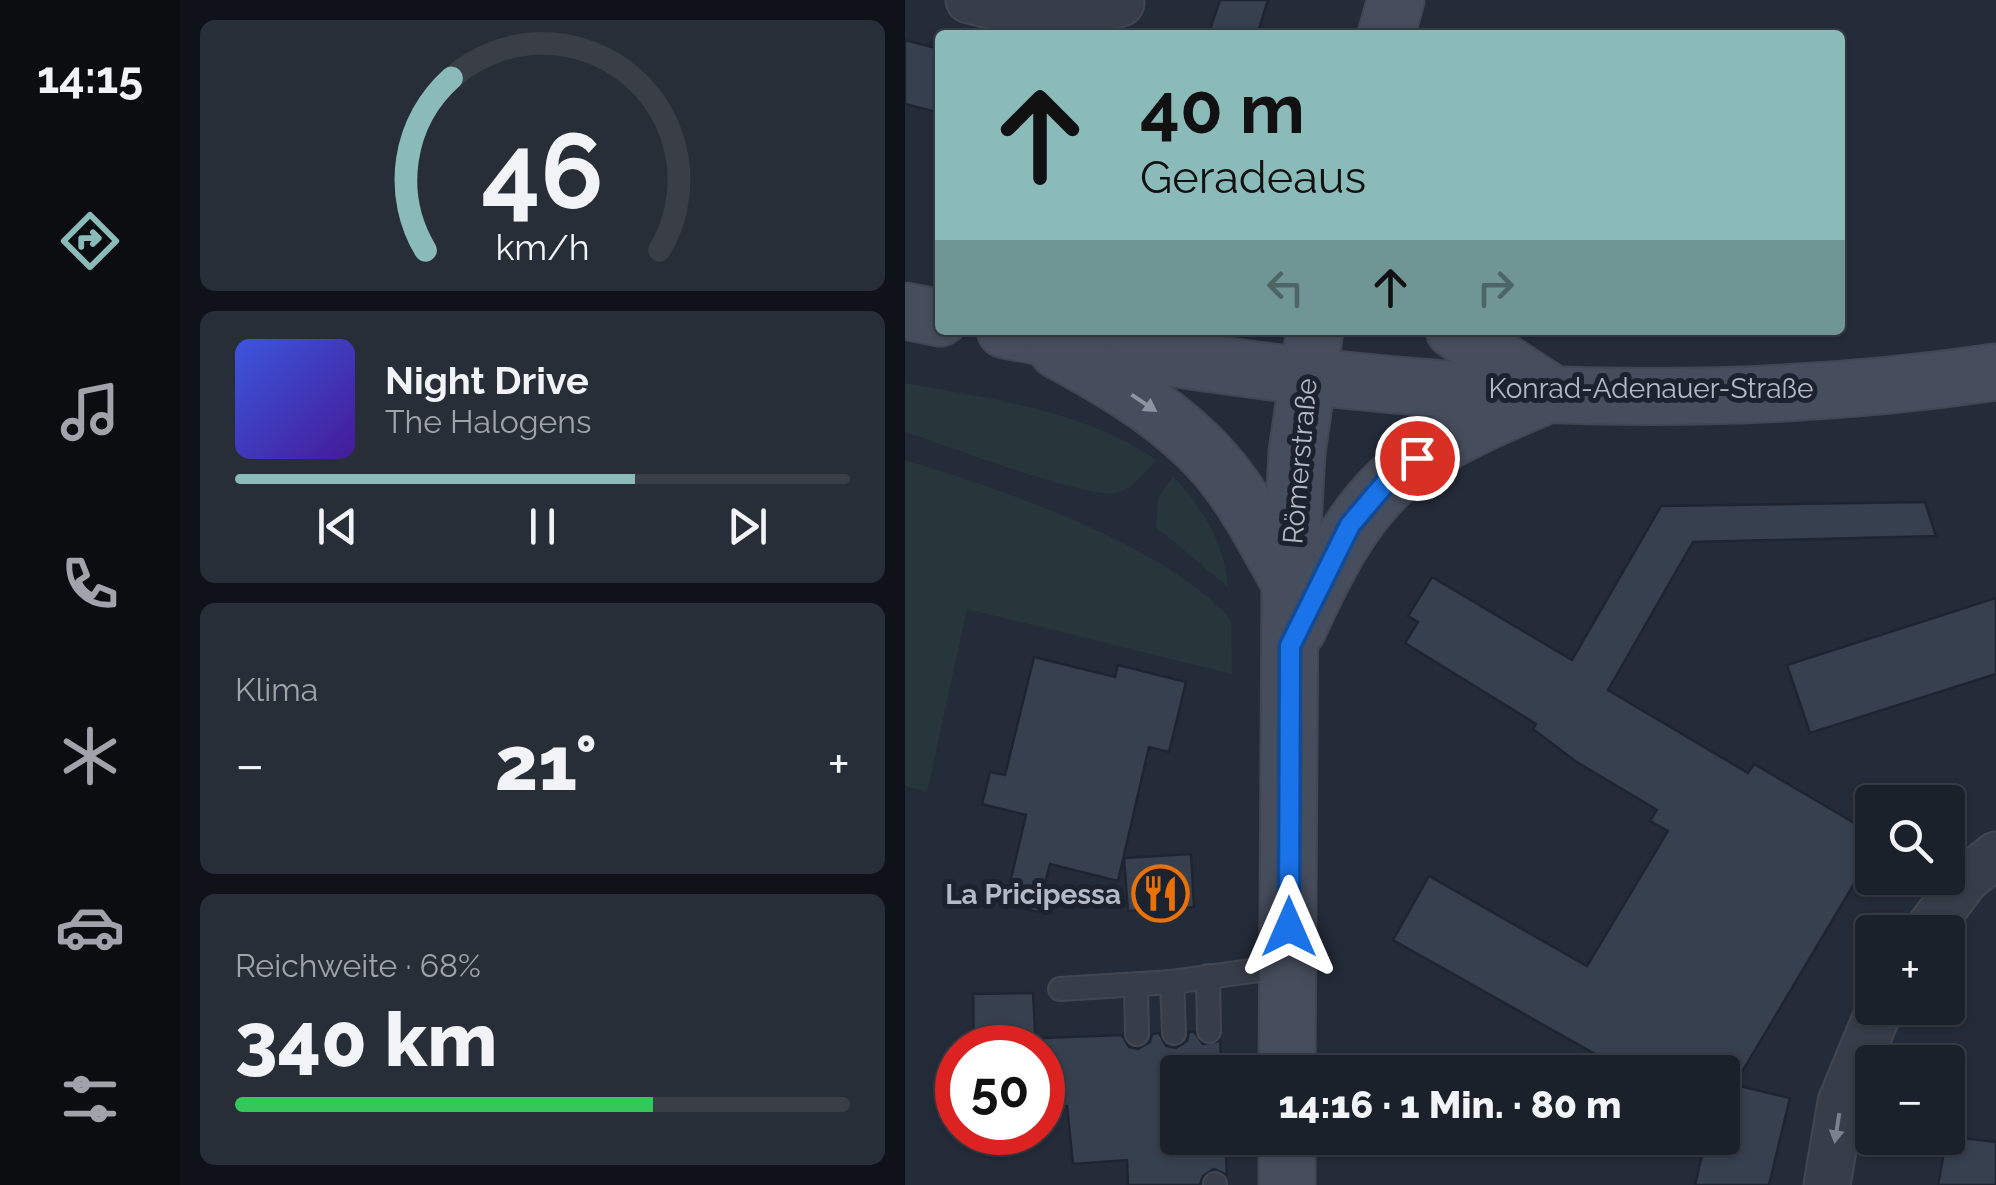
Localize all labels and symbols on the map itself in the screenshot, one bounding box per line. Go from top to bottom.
street label: Konrad-Adenauer-Straße [1489,372,1813,405]
street label: Römerstraße [1276,377,1324,545]
one-way arrow [1131,394,1158,412]
pin [1375,416,1460,501]
restaurant icon: La Pricipessa [1130,864,1190,924]
position arrow [1237,875,1341,979]
place label: La Pricipessa [945,878,1121,911]
speed limit sign: 50 [935,1025,1065,1155]
one-way arrow [1829,1112,1844,1144]

